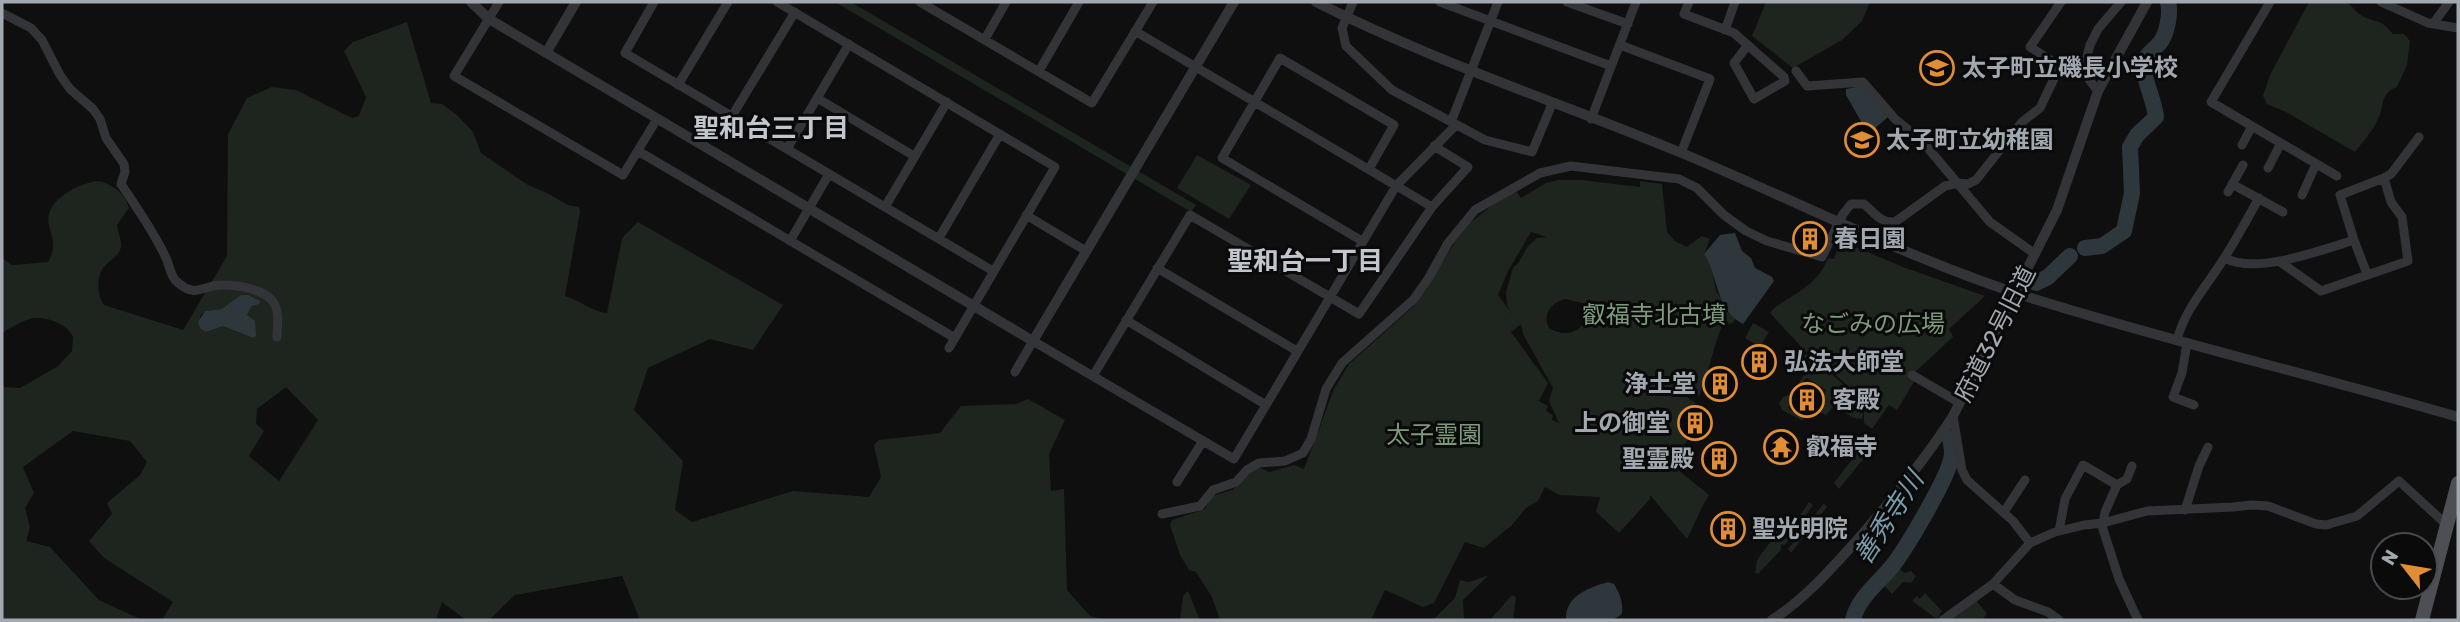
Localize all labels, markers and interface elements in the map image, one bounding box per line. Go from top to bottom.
school or university icon: 太子町立磯長小学校 [1918,49,1956,87]
place label: 太子町立磯長小学校 [1962,54,2178,82]
district label: 聖和台三丁目 [693,113,849,144]
school or university icon: 太子町立幼稚園 [1843,121,1881,159]
place label: 太子町立幼稚園 [1886,126,2054,154]
building icon: 春日園 [1791,220,1829,258]
place label: 春日園 [1834,225,1906,253]
district label: 聖和台一丁目 [1227,246,1383,277]
street label: 府道32号旧道 [1949,261,2041,407]
park label: 叡福寺北古墳 [1582,301,1726,329]
park label: なごみの広場 [1801,310,1945,338]
building icon: 弘法大師堂 [1740,343,1778,381]
place label: 弘法大師堂 [1784,348,1904,376]
building icon: 浄土堂 [1701,365,1739,403]
place label: 浄土堂 [1624,370,1696,398]
building icon: 客殿 [1788,381,1826,419]
place label: 客殿 [1832,386,1880,414]
building icon: 上の御堂 [1676,404,1714,442]
place label: 上の御堂 [1574,409,1670,437]
park label: 太子霊園 [1386,421,1482,449]
temple icon: 叡福寺 [1762,428,1800,466]
place label: 叡福寺 [1806,433,1878,461]
building icon: 聖霊殿 [1700,440,1738,478]
place label: 聖霊殿 [1622,445,1694,473]
water label: 善秀寺川 [1848,463,1932,570]
building icon: 聖光明院 [1709,510,1747,548]
place label: 聖光明院 [1752,515,1848,543]
north arrow [2369,531,2439,601]
text: N [2376,546,2403,569]

